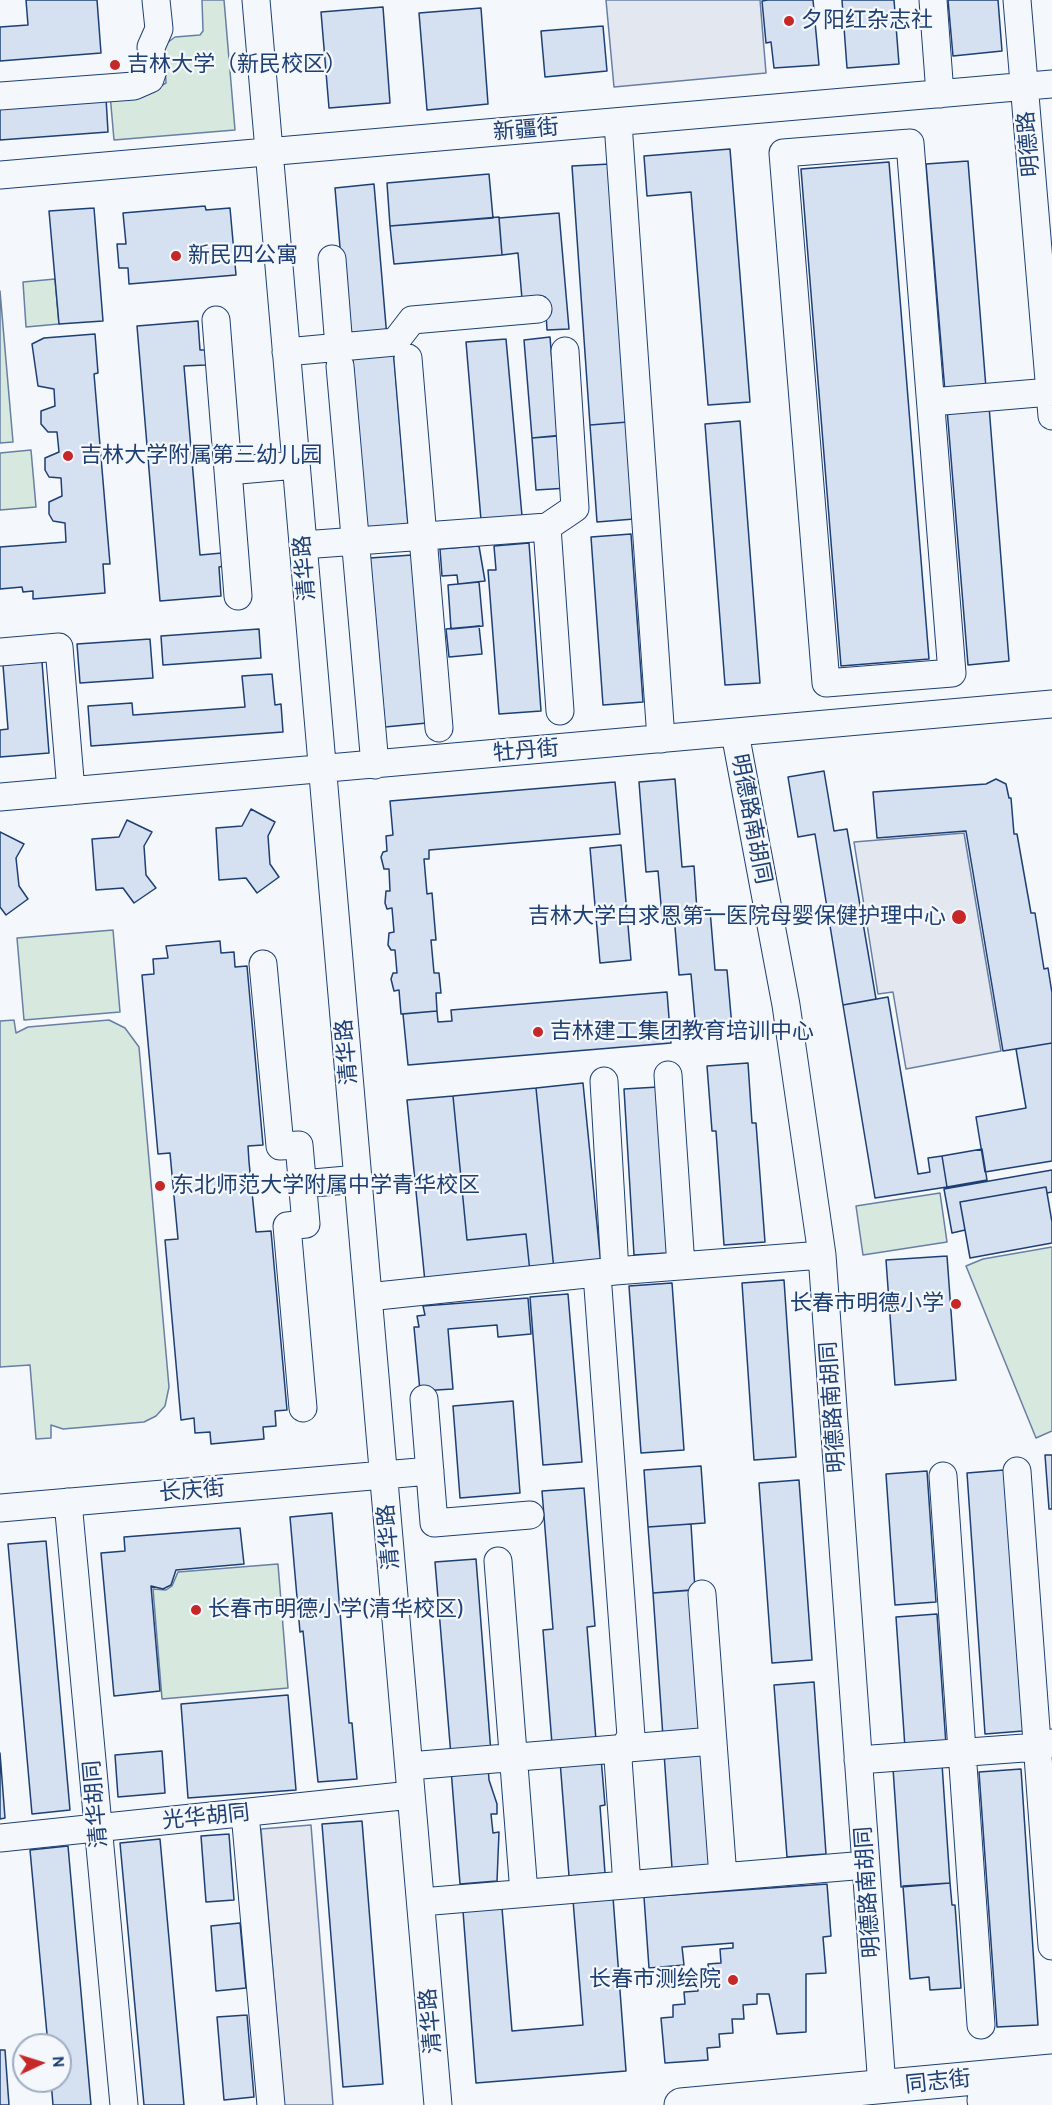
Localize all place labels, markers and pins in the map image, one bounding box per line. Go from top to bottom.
place label: 夕阳红杂志社 [801,8,933,34]
marker: 夕阳红杂志社 [782,14,796,28]
place label: 吉林大学（新民校区） [127,52,347,78]
marker: 吉林大学（新民校区） [108,58,122,72]
place label: 新民四公寓 [188,243,298,269]
marker: 新民四公寓 [169,249,183,263]
place label: 吉林大学附属第三幼儿园 [80,443,322,469]
marker: 吉林大学附属第三幼儿园 [61,449,75,463]
place label: 吉林大学白求恩第一医院母婴保健护理中心 [528,904,946,930]
marker: 吉林大学白求恩第一医院母婴保健护理中心 [950,908,968,926]
place label: 吉林建工集团教育培训中心 [550,1019,814,1045]
marker: 吉林建工集团教育培训中心 [531,1025,545,1039]
place label: 东北师范大学附属中学青华校区 [172,1173,480,1199]
marker: 东北师范大学附属中学青华校区 [153,1179,167,1193]
place label: 长春市明德小学 [790,1291,944,1317]
marker: 长春市明德小学 [949,1297,963,1311]
place label: 长春市明德小学(清华校区) [208,1597,464,1623]
marker: 长春市明德小学(清华校区) [189,1603,203,1617]
place label: 长春市测绘院 [589,1967,721,1993]
marker: 长春市测绘院 [726,1973,740,1987]

